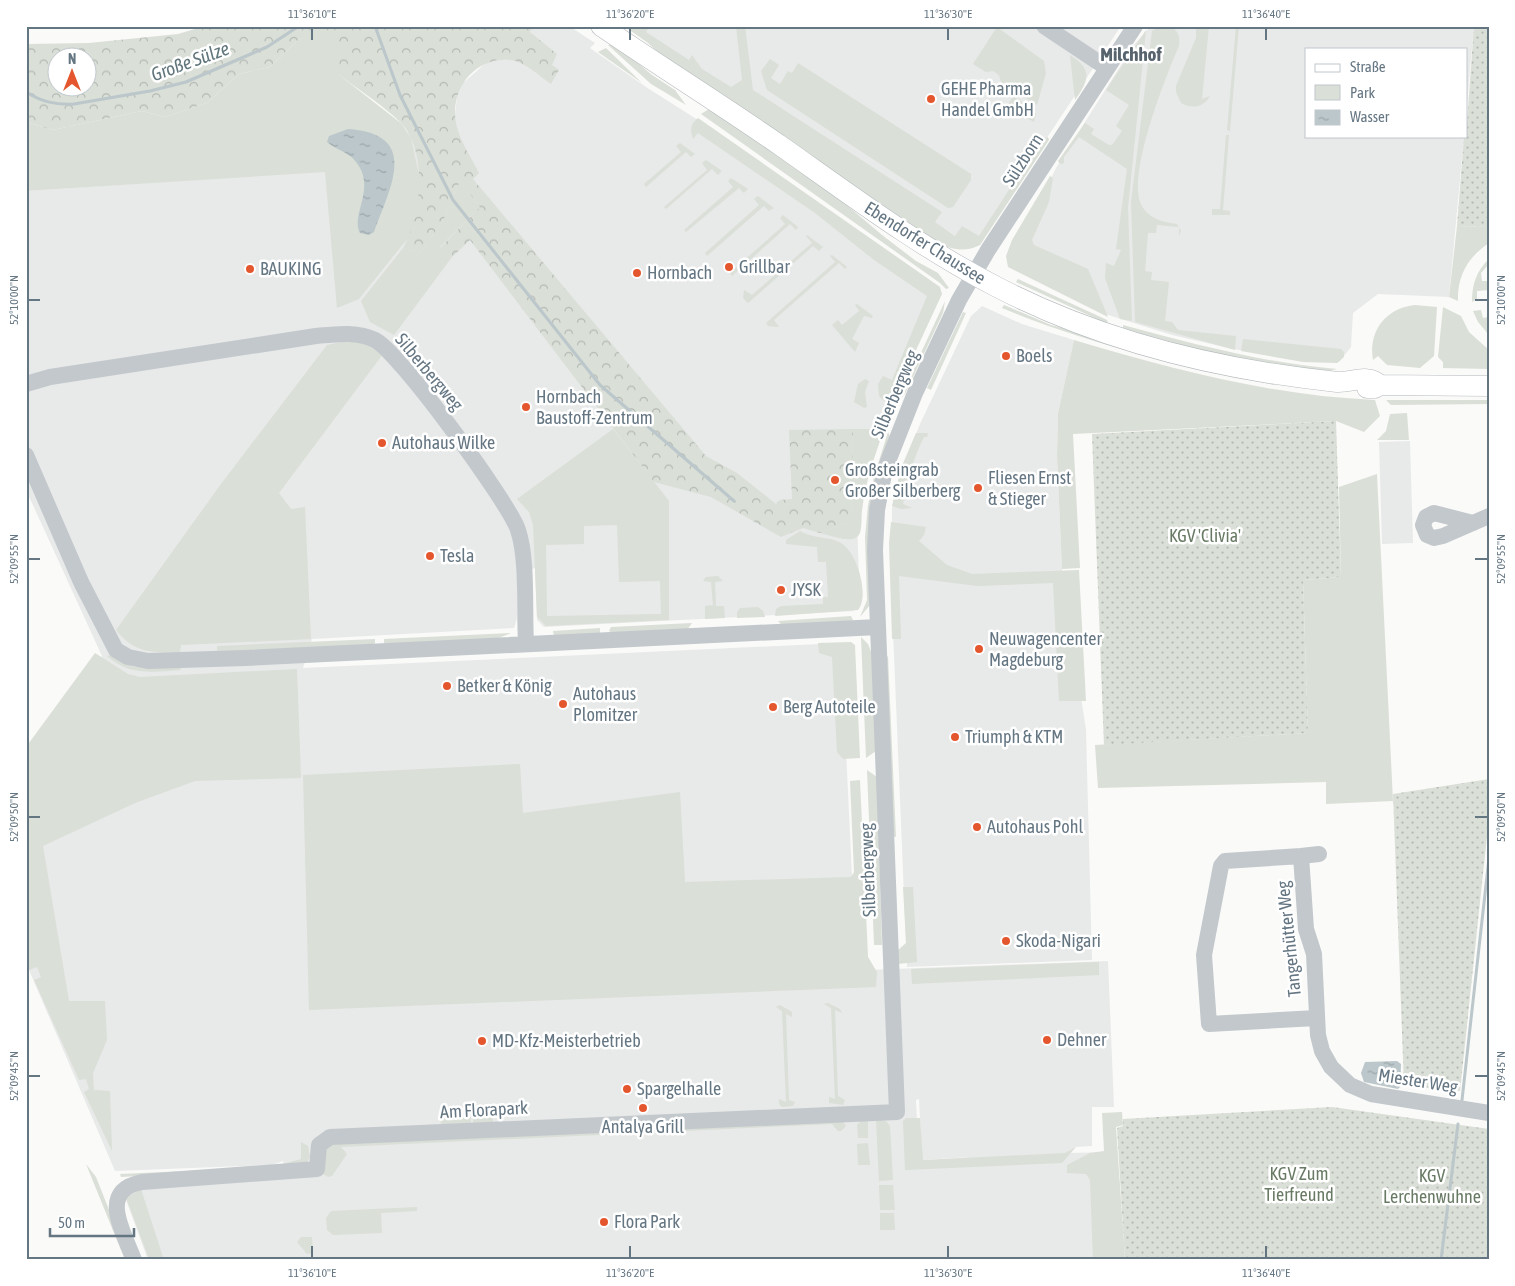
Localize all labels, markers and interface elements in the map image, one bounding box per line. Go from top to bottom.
text: 11°36'10"E [288,7,336,21]
text: 11°36'20"E [606,7,654,21]
text: 11°36'30"E [924,7,972,21]
text: 11°36'40"E [1242,7,1290,21]
water label: Große Sülze [148,37,232,85]
district label: Milchhof [1100,43,1163,65]
north arrow [48,48,98,98]
legend [1305,48,1468,138]
text: N [68,51,76,67]
text: Straße [1350,58,1386,75]
place label: GEHE Pharma Handel GmbH [941,78,1034,120]
text: Park [1350,84,1375,101]
marker: GEHE Pharma Handel GmbH [925,93,937,105]
text: Wasser [1350,108,1390,125]
street label: Sülzborn [998,129,1047,190]
street label: Ebendorfer Chaussee [861,197,990,288]
place label: Grillbar [739,256,790,277]
place label: BAUKING [260,258,322,279]
marker: Grillbar [723,261,735,273]
place label: Hornbach [647,262,712,283]
marker: BAUKING [244,263,256,275]
marker: Hornbach [631,267,643,279]
text: 52°10'00"N [7,275,21,325]
text: 52°10'00"N [1494,275,1508,325]
street label: Silberbergweg [391,329,468,415]
place label: Boels [1016,345,1052,366]
street label: Silberbergweg [866,346,923,441]
marker: Boels [1000,350,1012,362]
place label: Hornbach Baustoff-Zentrum [536,386,653,428]
marker: Hornbach Baustoff-Zentrum [520,401,532,413]
place label: Autohaus Wilke [392,432,495,453]
marker: Autohaus Wilke [376,437,388,449]
place label: Großsteingrab Großer Silberberg [845,459,961,501]
place label: Fliesen Ernst & Stieger [988,467,1071,509]
marker: Großsteingrab Großer Silberberg [829,474,841,486]
marker: Fliesen Ernst & Stieger [972,482,984,494]
park label: KGV 'Clivia' [1169,525,1241,546]
text: 52°09'55"N [7,534,21,584]
text: 52°09'55"N [1494,534,1508,584]
place label: Tesla [440,545,475,566]
marker: Tesla [424,550,436,562]
place label: JYSK [791,579,821,600]
marker: JYSK [775,584,787,596]
place label: Neuwagencenter Magdeburg [989,628,1102,670]
marker: Neuwagencenter Magdeburg [973,643,985,655]
place label: Betker & König [457,675,552,696]
marker: Betker & König [441,680,453,692]
place label: Autohaus Plomitzer [573,683,638,725]
place label: Berg Autoteile [783,696,876,717]
marker: Autohaus Plomitzer [557,698,569,710]
marker: Berg Autoteile [767,701,779,713]
place label: Triumph & KTM [965,726,1063,747]
marker: Triumph & KTM [949,731,961,743]
text: 52°09'50"N [7,792,21,842]
text: 52°09'50"N [1494,792,1508,842]
place label: Autohaus Pohl [987,816,1083,837]
marker: Autohaus Pohl [971,821,983,833]
street label: Silberbergweg [855,822,880,917]
street label: Tangerhütter Weg [1272,880,1305,998]
place label: Skoda-Nigari [1016,930,1101,951]
marker: Skoda-Nigari [1000,935,1012,947]
place label: Dehner [1057,1029,1107,1050]
place label: MD-Kfz-Meisterbetrieb [492,1030,641,1051]
marker: Dehner [1041,1034,1053,1046]
marker: MD-Kfz-Meisterbetrieb [476,1035,488,1047]
text: 52°09'45"N [7,1051,21,1101]
text: 52°09'45"N [1494,1051,1508,1101]
street label: Miester Weg [1377,1064,1460,1097]
place label: Spargelhalle [637,1078,721,1099]
marker: Spargelhalle [621,1083,633,1095]
street label: Am Florapark [439,1097,529,1122]
marker: Antalya Grill [637,1102,649,1114]
place label: Antalya Grill [602,1116,684,1137]
park label: KGV Zum Tierfreund [1264,1163,1334,1205]
park label: KGV Lerchenwuhne [1383,1165,1481,1207]
scale bar [50,1206,134,1238]
place label: Flora Park [614,1211,680,1232]
text: 50 m [58,1214,85,1231]
marker: Flora Park [598,1216,610,1228]
text: 11°36'10"E [288,1266,336,1280]
text: 11°36'20"E [606,1266,654,1280]
text: 11°36'30"E [924,1266,972,1280]
text: 11°36'40"E [1242,1266,1290,1280]

